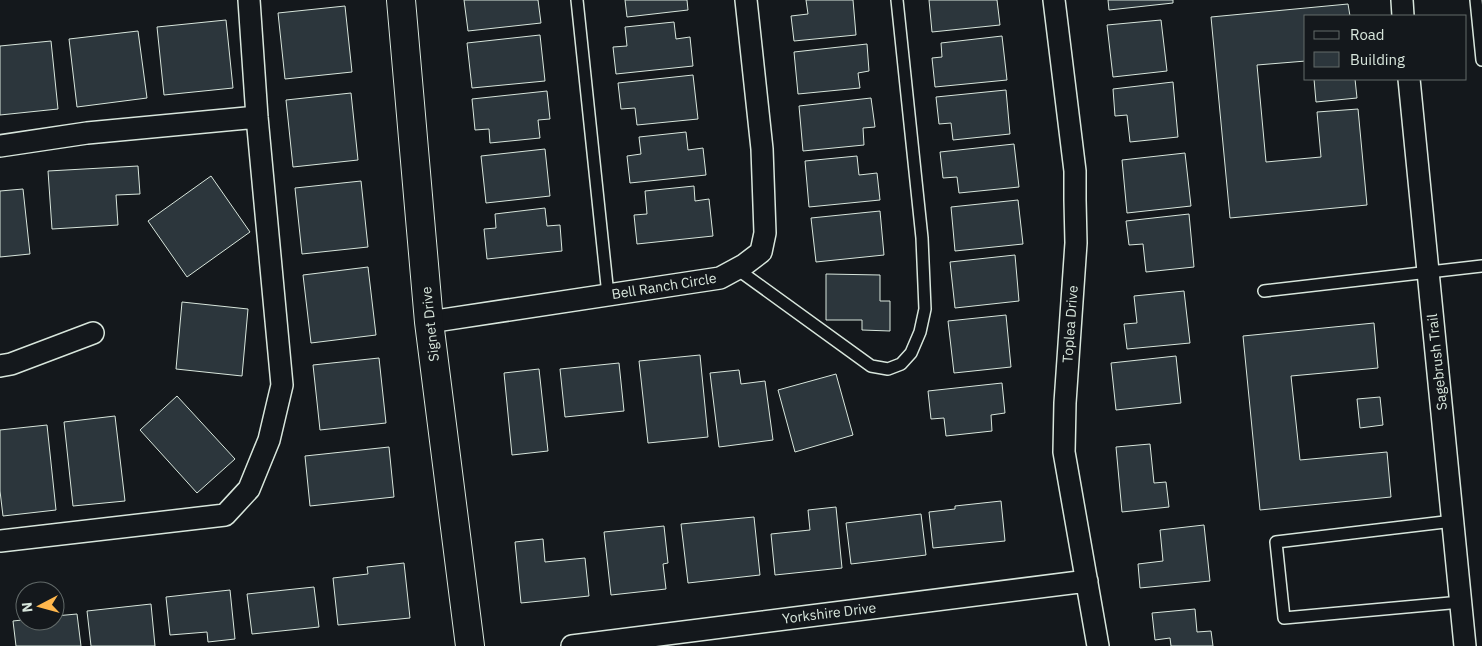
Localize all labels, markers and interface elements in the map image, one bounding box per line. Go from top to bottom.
legend [1304,15,1467,80]
text: Road [1350,25,1385,44]
text: Building [1350,50,1405,69]
street label: Bell Ranch Circle [610,269,718,303]
street label: Toplea Drive [1058,284,1082,363]
street label: Signet Drive [417,285,443,362]
street label: Sagebrush Trail [1423,313,1451,411]
north arrow [15,581,65,631]
street label: Yorkshire Drive [781,598,877,628]
text: N [18,601,37,613]

